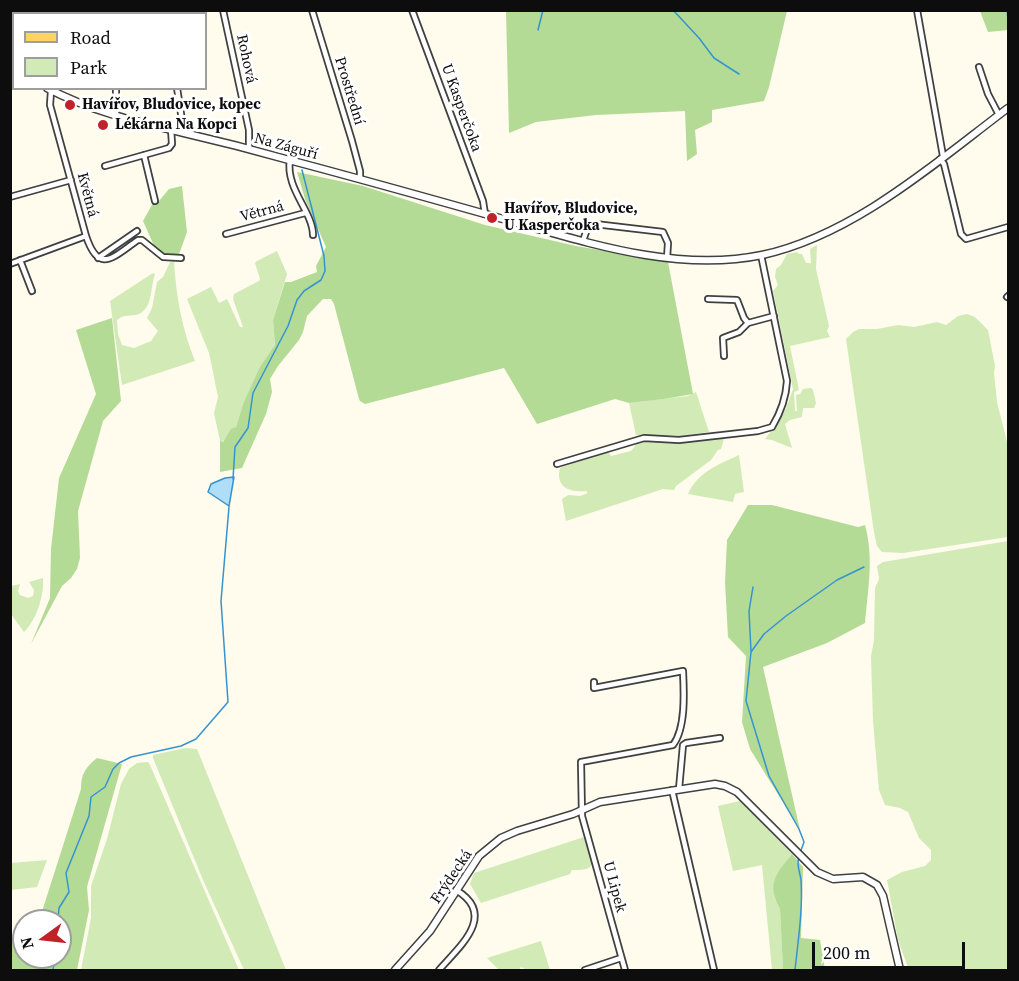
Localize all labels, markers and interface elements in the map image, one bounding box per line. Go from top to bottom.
legend [12,12,207,90]
text: Road [70,25,111,50]
street label: Rohová [232,33,260,85]
text: Park [70,55,107,80]
street label: Prostřední [330,55,368,127]
street label: U Kasperčoka [437,62,485,154]
place label: Havířov, Bludovice, kopec [82,96,261,114]
marker: Havířov, Bludovice, kopec [63,98,77,112]
place label: Lékárna Na Kopci [115,116,237,134]
marker: Lékárna Na Kopci [96,118,110,132]
street label: Na Záguří [252,130,320,164]
street label: Květná [72,171,102,219]
street label: Větrná [238,198,286,226]
place label: Havířov, Bludovice, U Kasperčoka [504,200,638,235]
marker: Havířov, Bludovice, U Kasperčoka [485,211,499,225]
street label: Frýdecká [427,847,477,907]
street label: U Lipek [599,860,629,914]
north arrow [12,909,72,969]
scale bar [815,930,968,968]
text: N [14,935,39,952]
text: 200 m [823,940,870,965]

